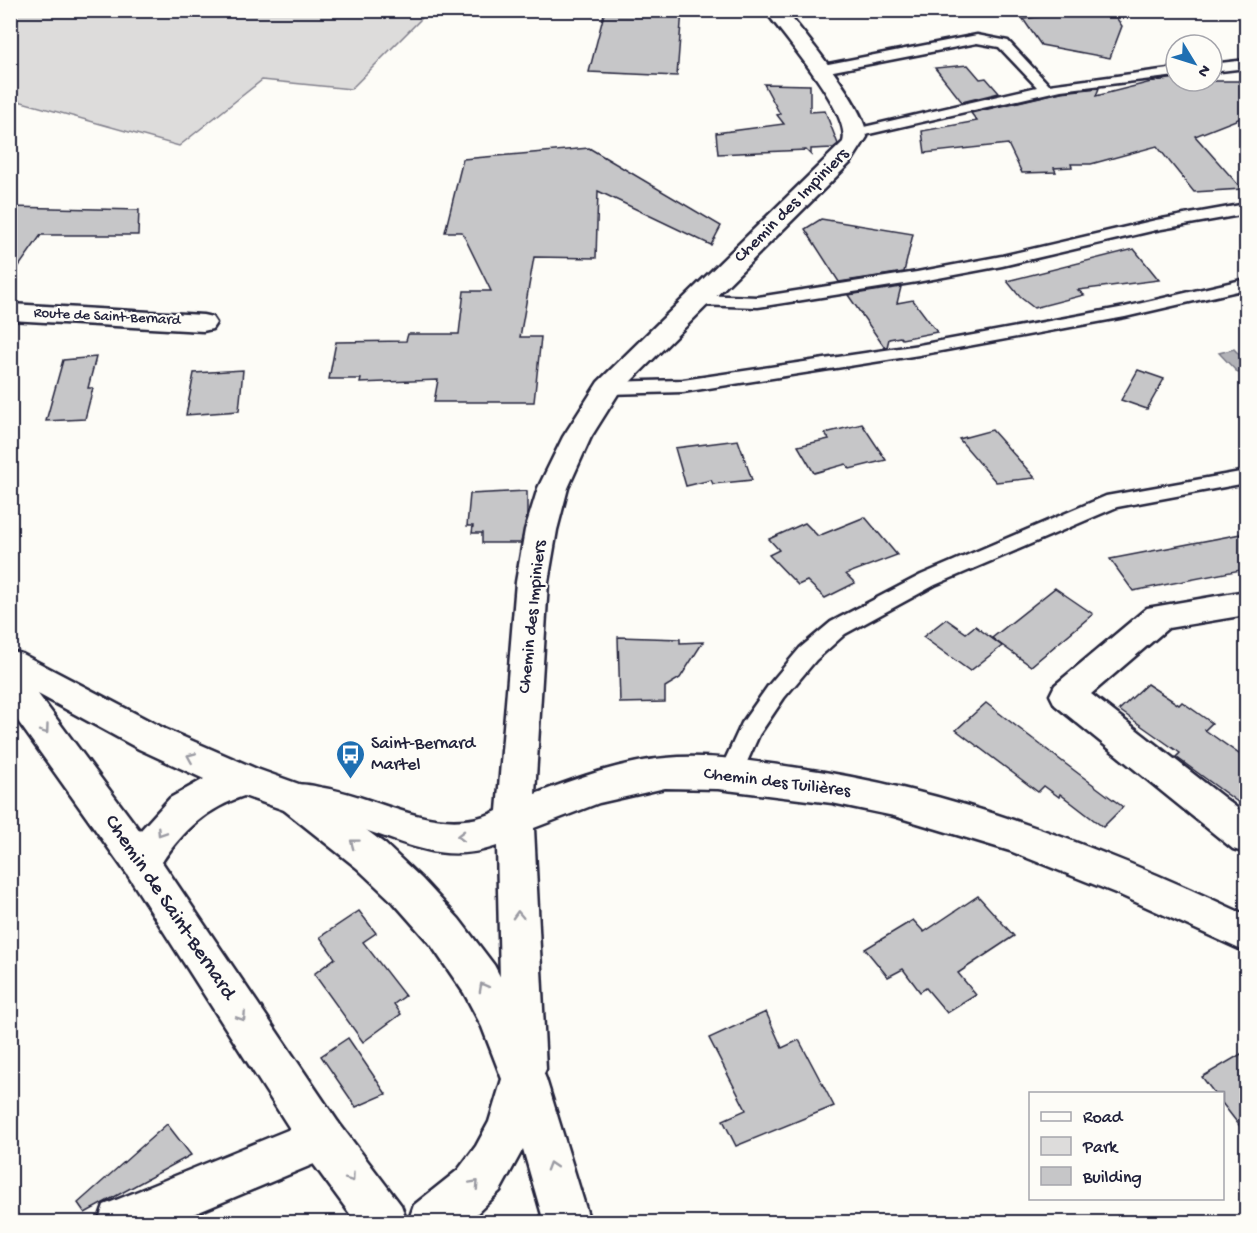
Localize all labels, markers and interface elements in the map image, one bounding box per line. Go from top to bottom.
north arrow [1164,33,1224,93]
text: N [1192,60,1214,80]
street label: Chemin des Impiniers [730,143,855,268]
street label: Route de Saint-Bernard [33,304,182,330]
street label: Chemin des Impiniers [515,538,552,694]
one-way arrow [38,724,49,735]
place label: Saint-Bernard Martel [371,734,477,776]
bus stop icon: Saint-Bernard Martel [334,738,366,780]
one-way arrow [186,752,197,764]
street label: Chemin des Tuilières [702,764,853,803]
street label: Chemin de Saint-Bernard [98,811,241,1007]
one-way arrow [156,826,168,836]
one-way arrow [456,830,465,843]
one-way arrow [349,839,360,850]
one-way arrow [512,911,525,920]
one-way arrow [479,983,490,993]
one-way arrow [235,1011,247,1021]
legend [1029,1092,1224,1200]
text: Road [1083,1108,1124,1129]
text: Park [1082,1138,1119,1159]
one-way arrow [546,1162,558,1172]
text: Building [1082,1168,1142,1189]
one-way arrow [344,1172,355,1183]
one-way arrow [468,1180,479,1190]

